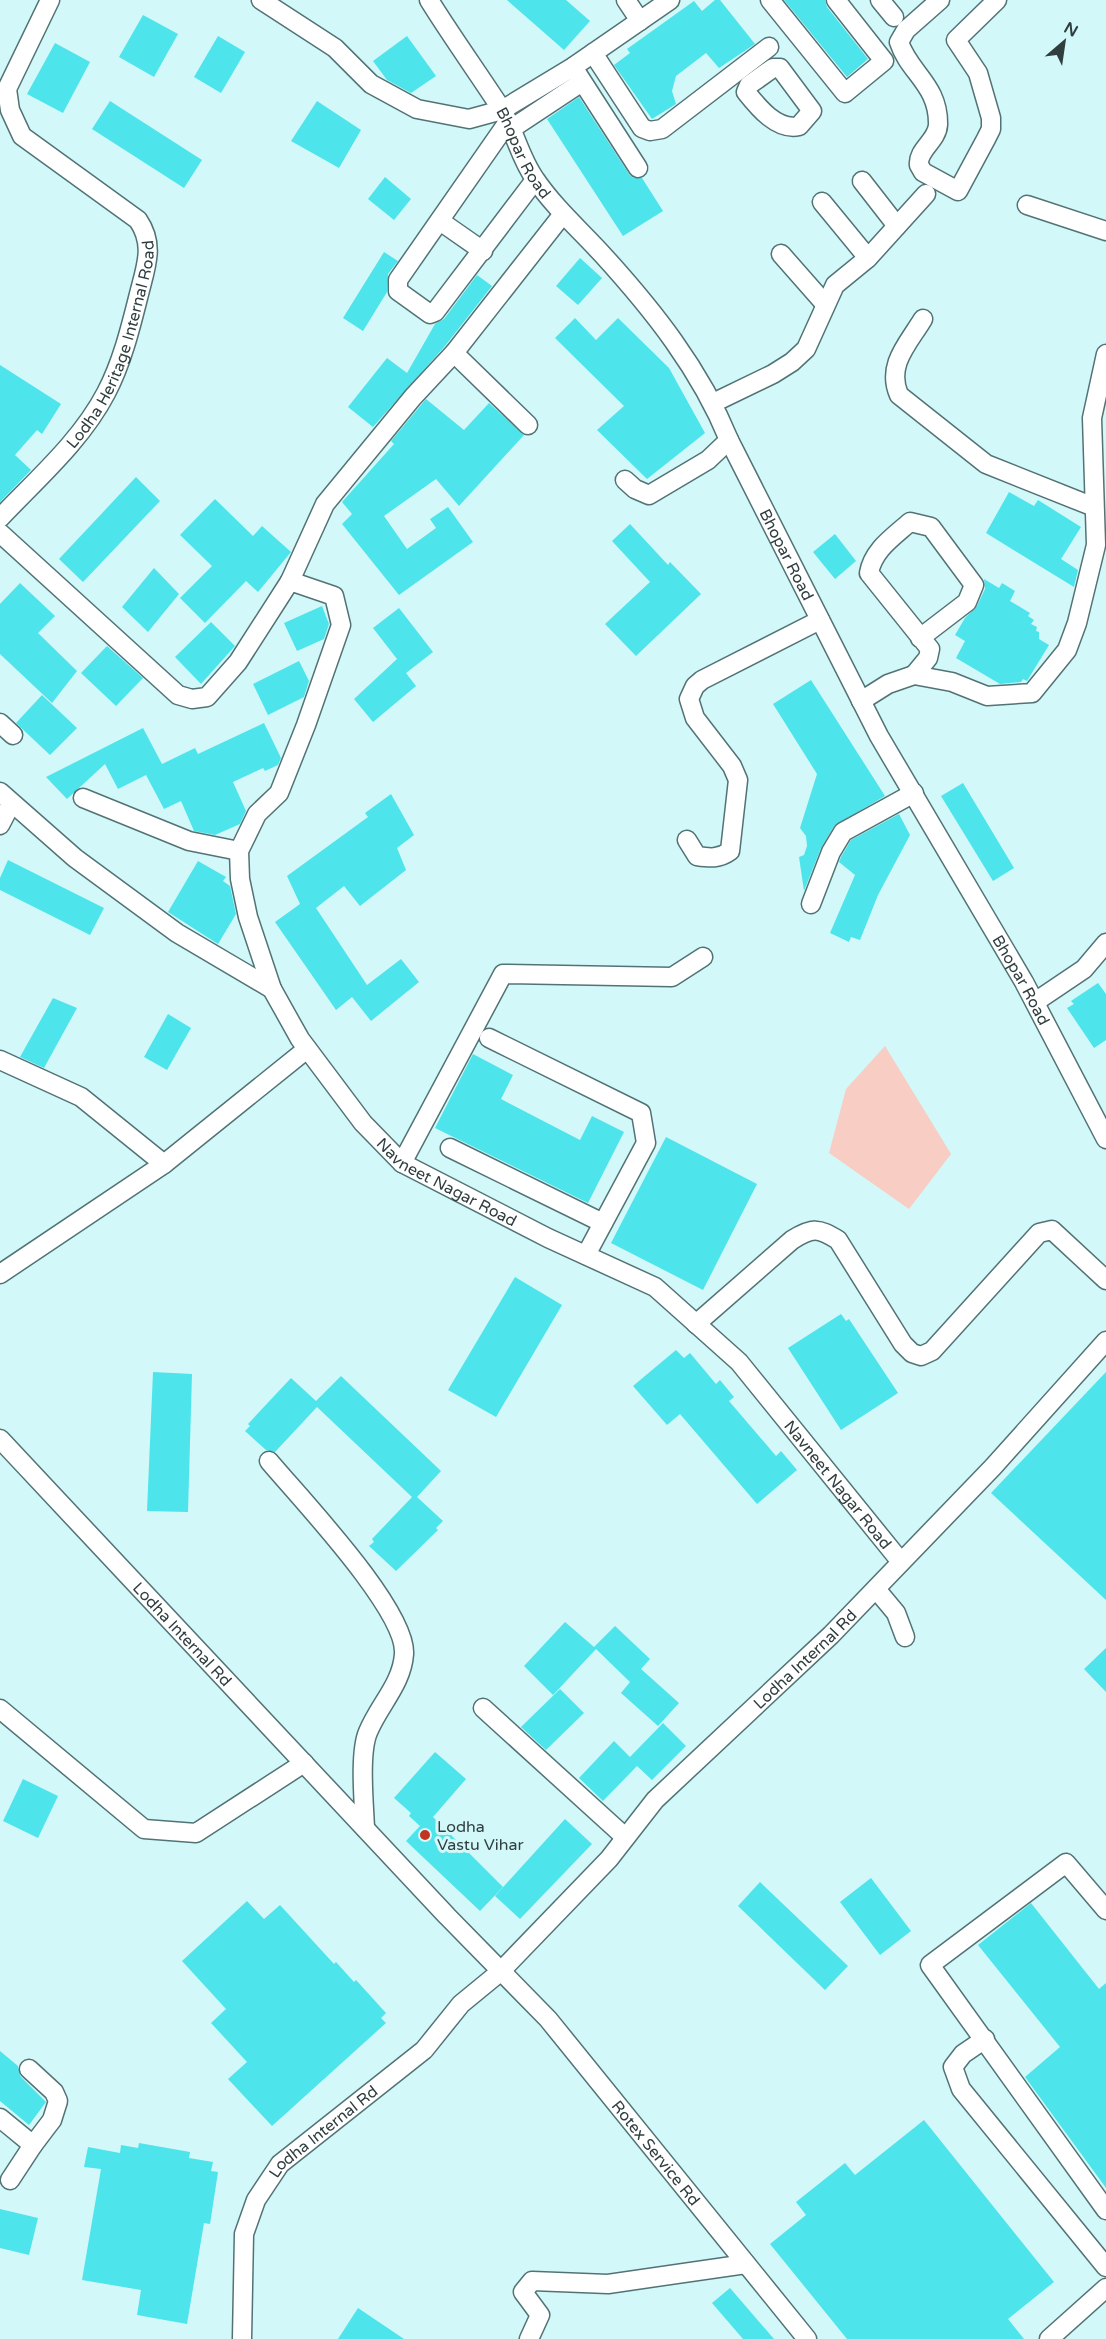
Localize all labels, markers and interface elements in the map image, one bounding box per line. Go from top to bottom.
north arrow [1034,12,1094,72]
text: N [1060,18,1081,42]
street label: Bhopar Road [491,104,555,203]
street label: Lodha Heritage Internal Road [62,239,159,453]
street label: Bhopar Road [755,506,818,604]
street label: Bhopar Road [988,932,1054,1029]
street label: Navneet Nagar Road [372,1134,520,1231]
street label: Navneet Nagar Road [779,1417,896,1554]
street label: Lodha Internal Rd [128,1578,235,1691]
street label: Lodha Internal Rd [749,1606,861,1714]
place label: Lodha Vastu Vihar [437,1817,525,1855]
marker: Lodha Vastu Vihar [418,1828,432,1842]
street label: Lodha Internal Rd [265,2082,382,2182]
street label: Rotex Service Rd [607,2097,704,2210]

